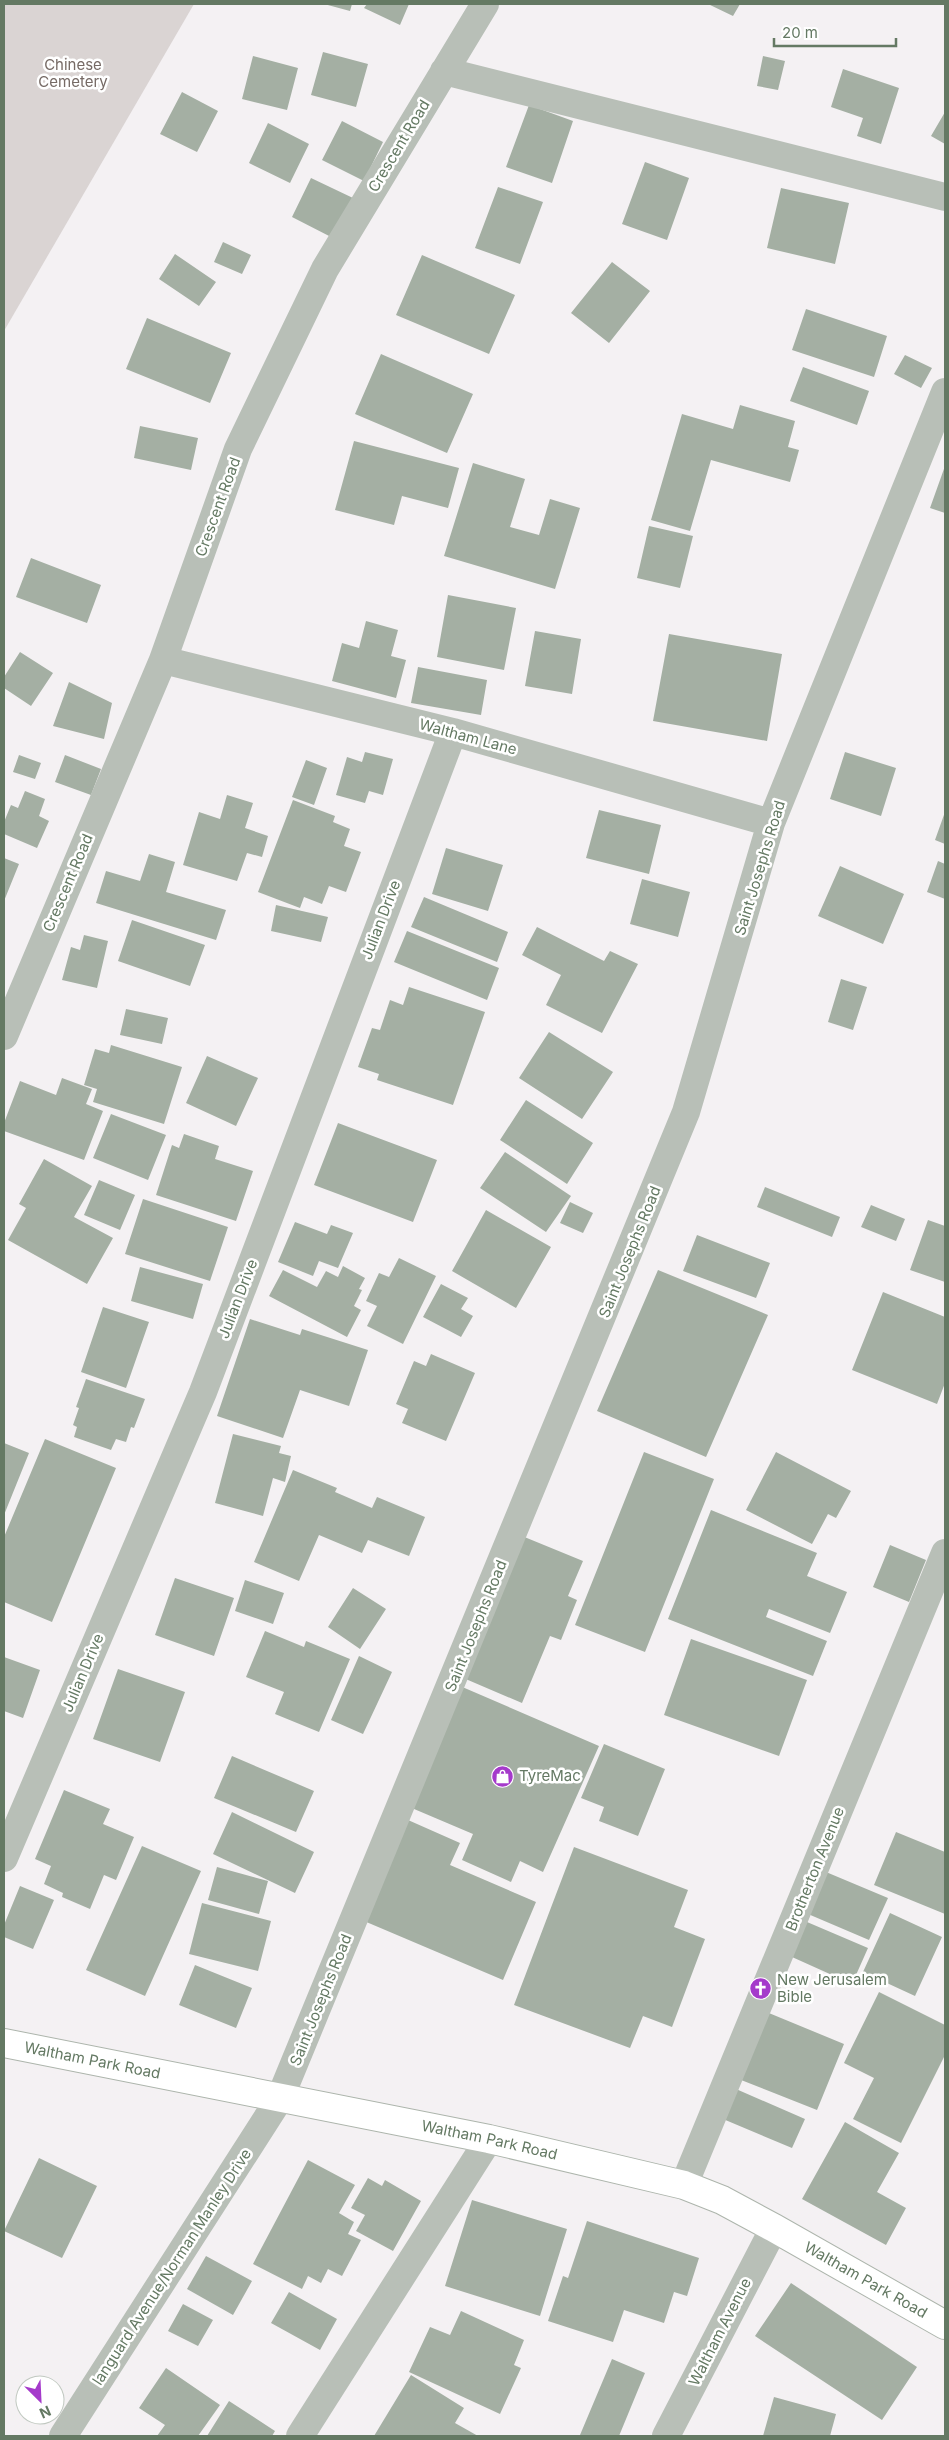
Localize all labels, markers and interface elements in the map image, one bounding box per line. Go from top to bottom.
scale bar [774,15,896,47]
text: 20 m [782,23,818,42]
park label: Chinese Cemetery [38,55,108,91]
street label: Crescent Road [364,96,434,195]
street label: Crescent Road [191,454,244,559]
street label: Waltham Lane [417,714,519,759]
street label: Saint Josephs Road [730,798,789,938]
street label: Crescent Road [38,831,97,935]
street label: Julian Drive [357,877,404,962]
street label: Saint Josephs Road [594,1183,665,1320]
street label: Julian Drive [214,1256,261,1341]
street label: Saint Josephs Road [440,1557,511,1694]
street label: Julian Drive [57,1631,108,1715]
shop icon: TyreMac [491,1764,515,1788]
place label: TyreMac [519,1766,581,1785]
street label: Brotherton Avenue [781,1804,848,1934]
street label: Saint Josephs Road [285,1931,356,2068]
place label: New Jerusalem Bible [777,1970,887,2006]
church icon: New Jerusalem Bible [749,1977,773,2001]
street label: Waltham Park Road [23,2037,162,2083]
street label: Waltham Park Road [420,2116,559,2164]
street label: languard Avenue/Norman Manley Drive [88,2145,255,2388]
street label: Waltham Park Road [801,2237,931,2322]
street label: Waltham Avenue [684,2275,755,2389]
north arrow [15,2375,65,2425]
text: N [37,2402,54,2422]

